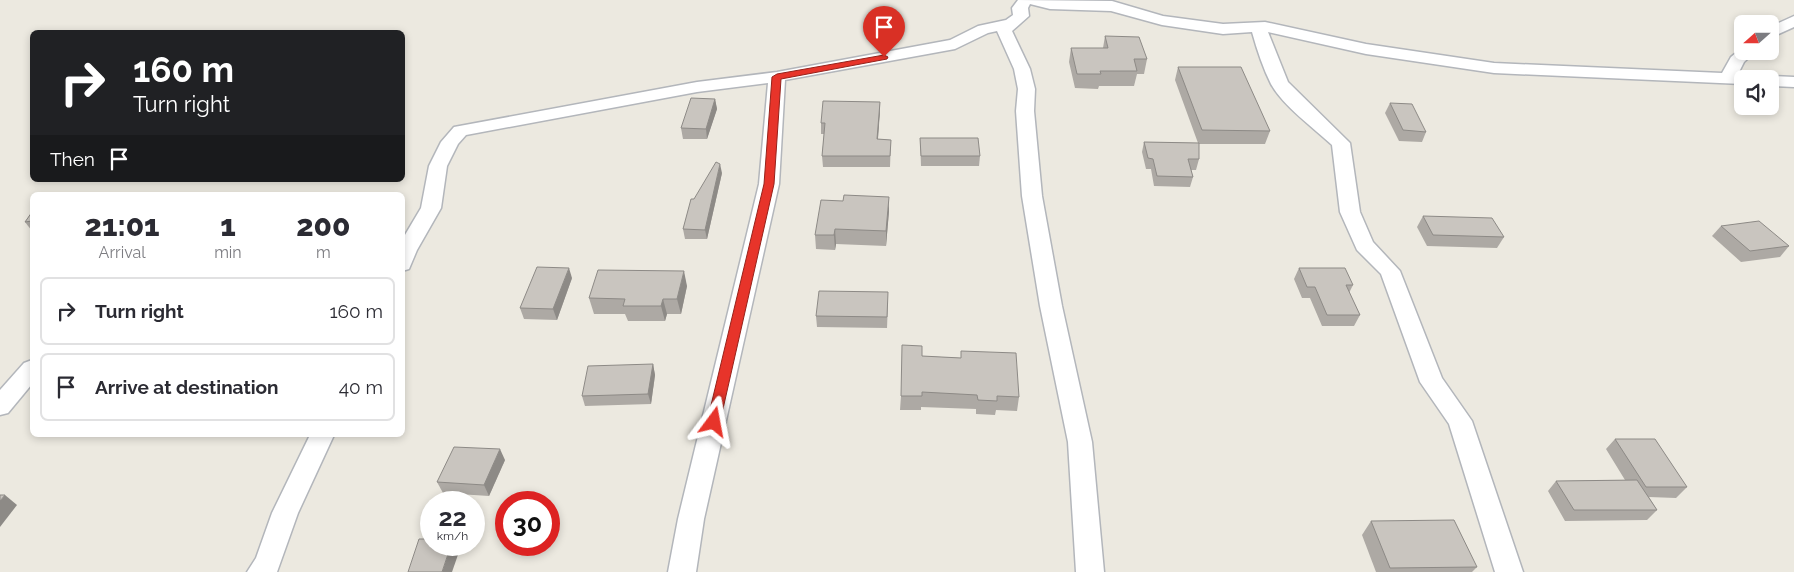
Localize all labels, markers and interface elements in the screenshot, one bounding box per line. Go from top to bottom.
pin [863,6,905,57]
icon: arrive [870,13,898,41]
north arrow [1734,15,1779,60]
map controls [1734,15,1779,115]
text: 160 m [133,49,234,90]
icon: right [50,50,115,115]
button: sound [1734,70,1779,115]
text: Turn right [133,91,230,117]
icon: arrive [105,145,133,173]
text: Then [50,148,95,170]
text: 21:01 [85,208,160,243]
text: 1 [220,208,236,243]
text: 200 [296,208,350,243]
text: Arrival [99,243,146,262]
text: min [214,243,242,262]
text: m [316,243,331,262]
icon: right [52,297,80,325]
text: Turn right [95,300,184,322]
text: 160 m [329,300,383,322]
icon: arrive [52,373,80,401]
text: Arrive at destination [95,376,279,398]
text: 40 m [339,376,383,398]
position arrow [687,395,739,447]
speed limit sign: 30 [495,491,560,556]
text: 22 [438,502,467,532]
text: km/h [437,529,468,543]

